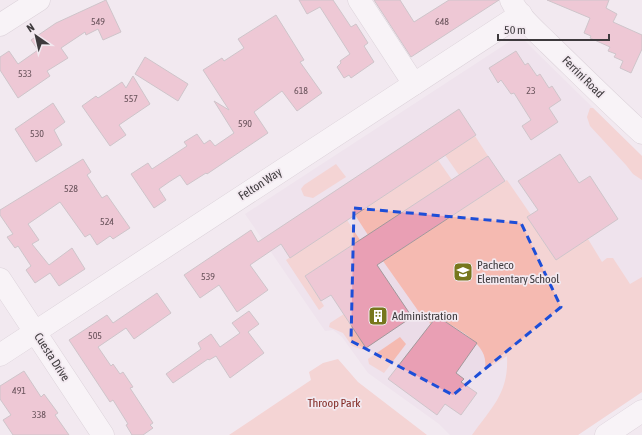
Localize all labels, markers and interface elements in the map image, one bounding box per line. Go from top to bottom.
north arrow [16,16,56,56]
house number: 549 [91,16,105,27]
house number: 648 [435,16,449,27]
scale bar [498,16,609,42]
text: N [24,21,36,35]
text: 50 m [504,23,526,37]
street label: Ferrini Road [559,53,607,101]
house number: 533 [18,68,32,79]
house number: 618 [294,85,308,96]
house number: 23 [526,85,536,96]
house number: 557 [124,93,138,104]
house number: 590 [238,118,252,129]
house number: 530 [30,128,44,139]
street label: Felton Way [236,165,284,203]
house number: 528 [64,183,78,194]
house number: 524 [100,216,114,227]
place label: Pacheco Elementary School [477,258,560,286]
school or university icon: Pacheco Elementary School [452,261,474,283]
house number: 539 [201,271,215,282]
building icon: Administration [367,305,389,327]
place label: Administration [392,309,458,323]
street label: Cuesta Drive [31,330,73,384]
house number: 505 [88,330,102,341]
house number: 491 [12,385,26,396]
park label: Throop Park [307,396,361,410]
house number: 338 [32,409,46,420]

